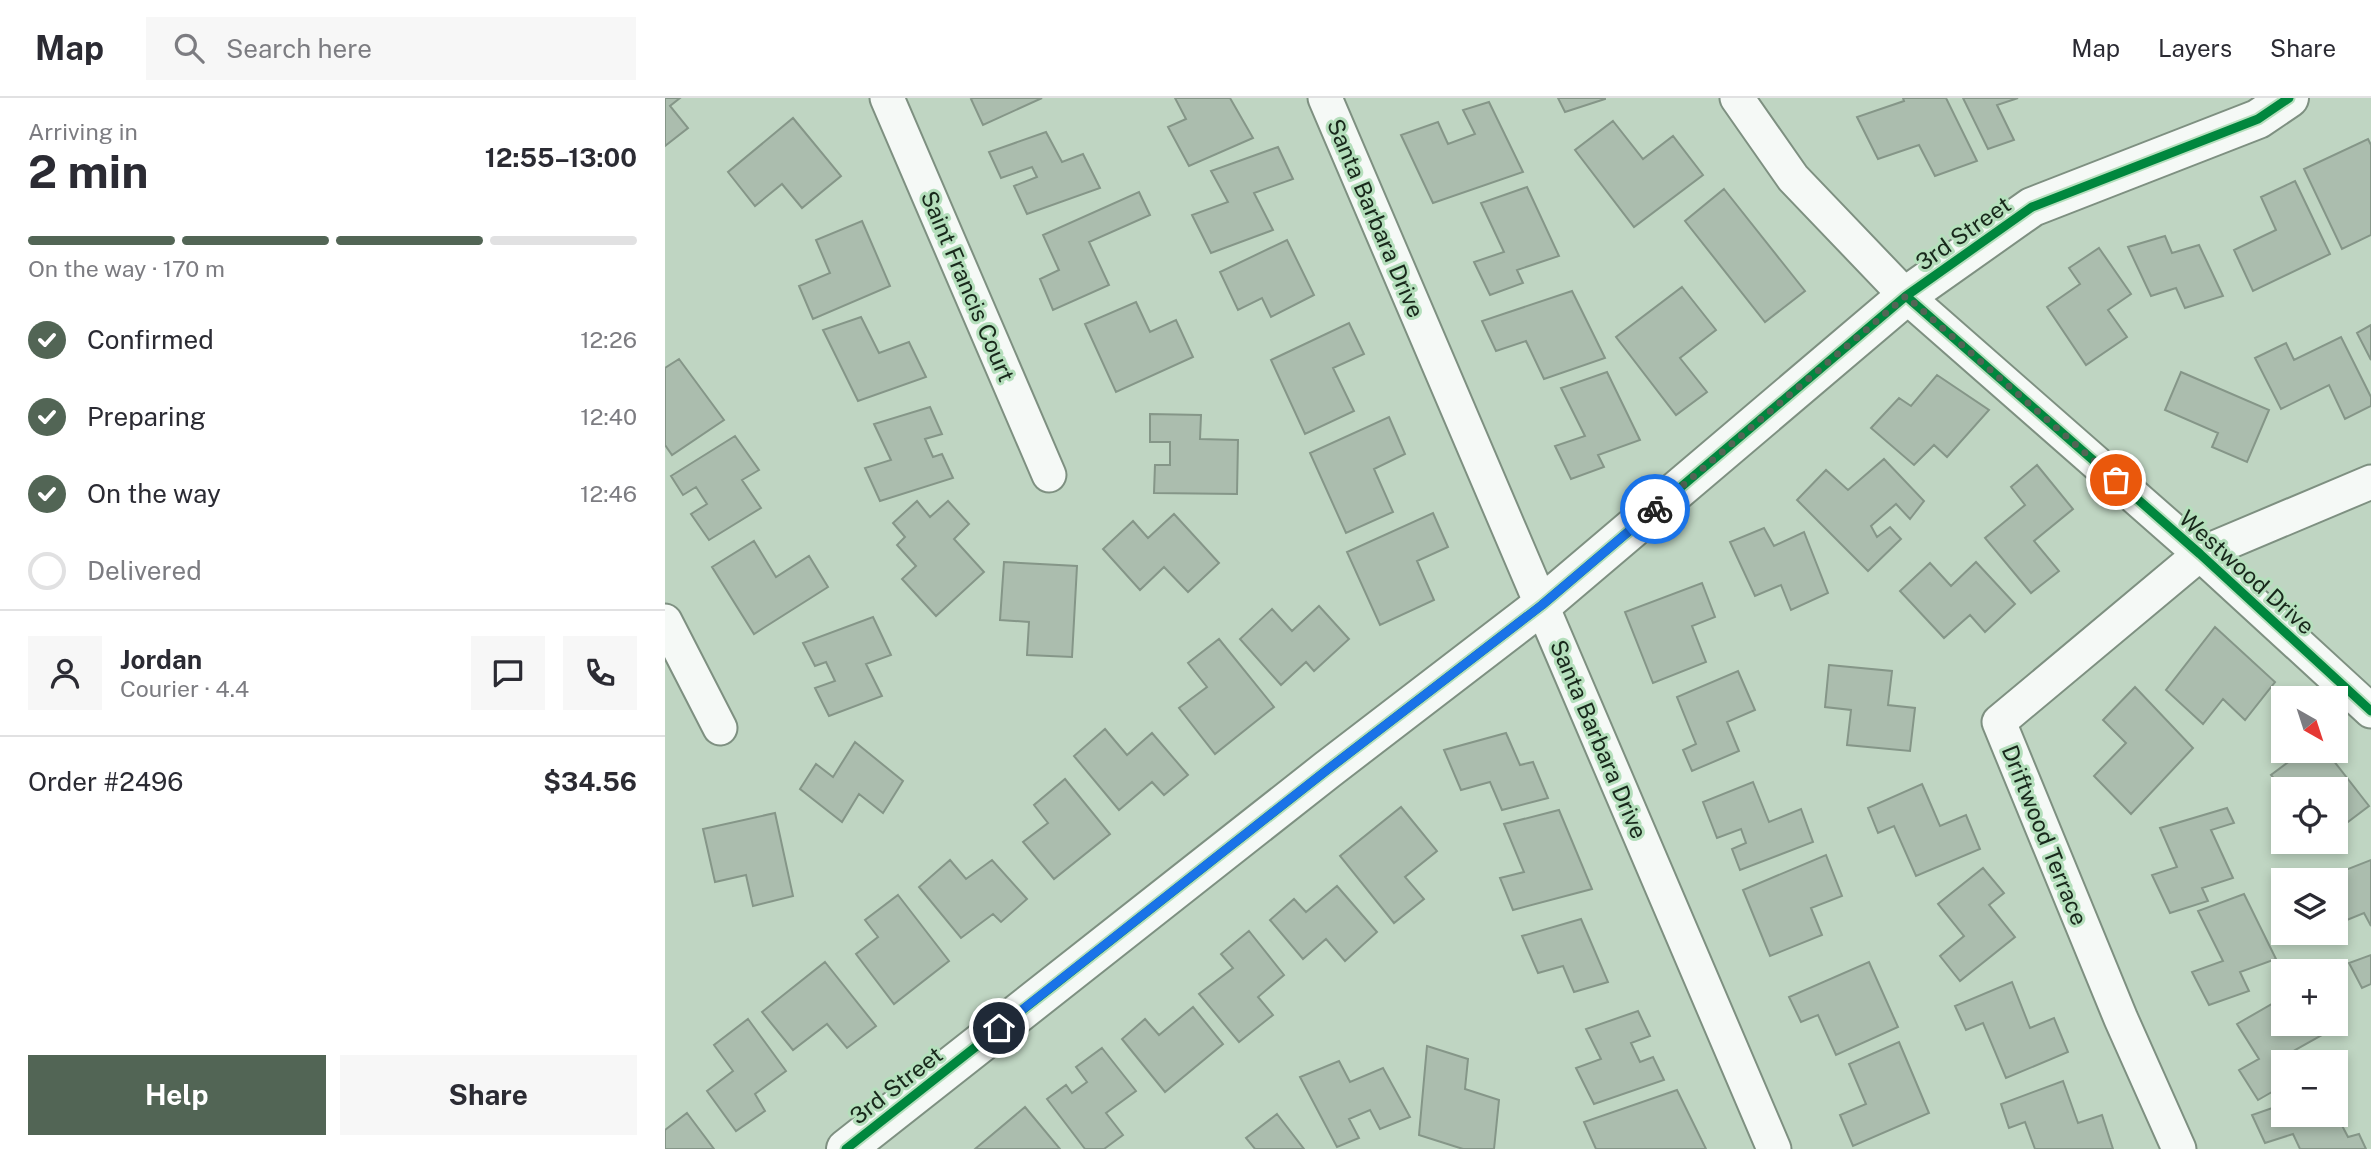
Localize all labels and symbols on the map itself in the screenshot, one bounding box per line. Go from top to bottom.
street label: Santa Barbara Drive [1322,115,1430,321]
street label: Saint Francis Court [916,187,1020,385]
street label: 3rd Street [1910,190,2016,276]
pin [2086,450,2146,510]
courier [1620,474,1690,544]
street label: Westwood Drive [2174,504,2320,640]
street label: Santa Barbara Drive [1545,636,1653,842]
north arrow [2271,686,2349,763]
street label: Driftwood Terrace [1997,741,2093,929]
pin [969,998,1029,1058]
street label: 3rd Street [844,1041,948,1129]

